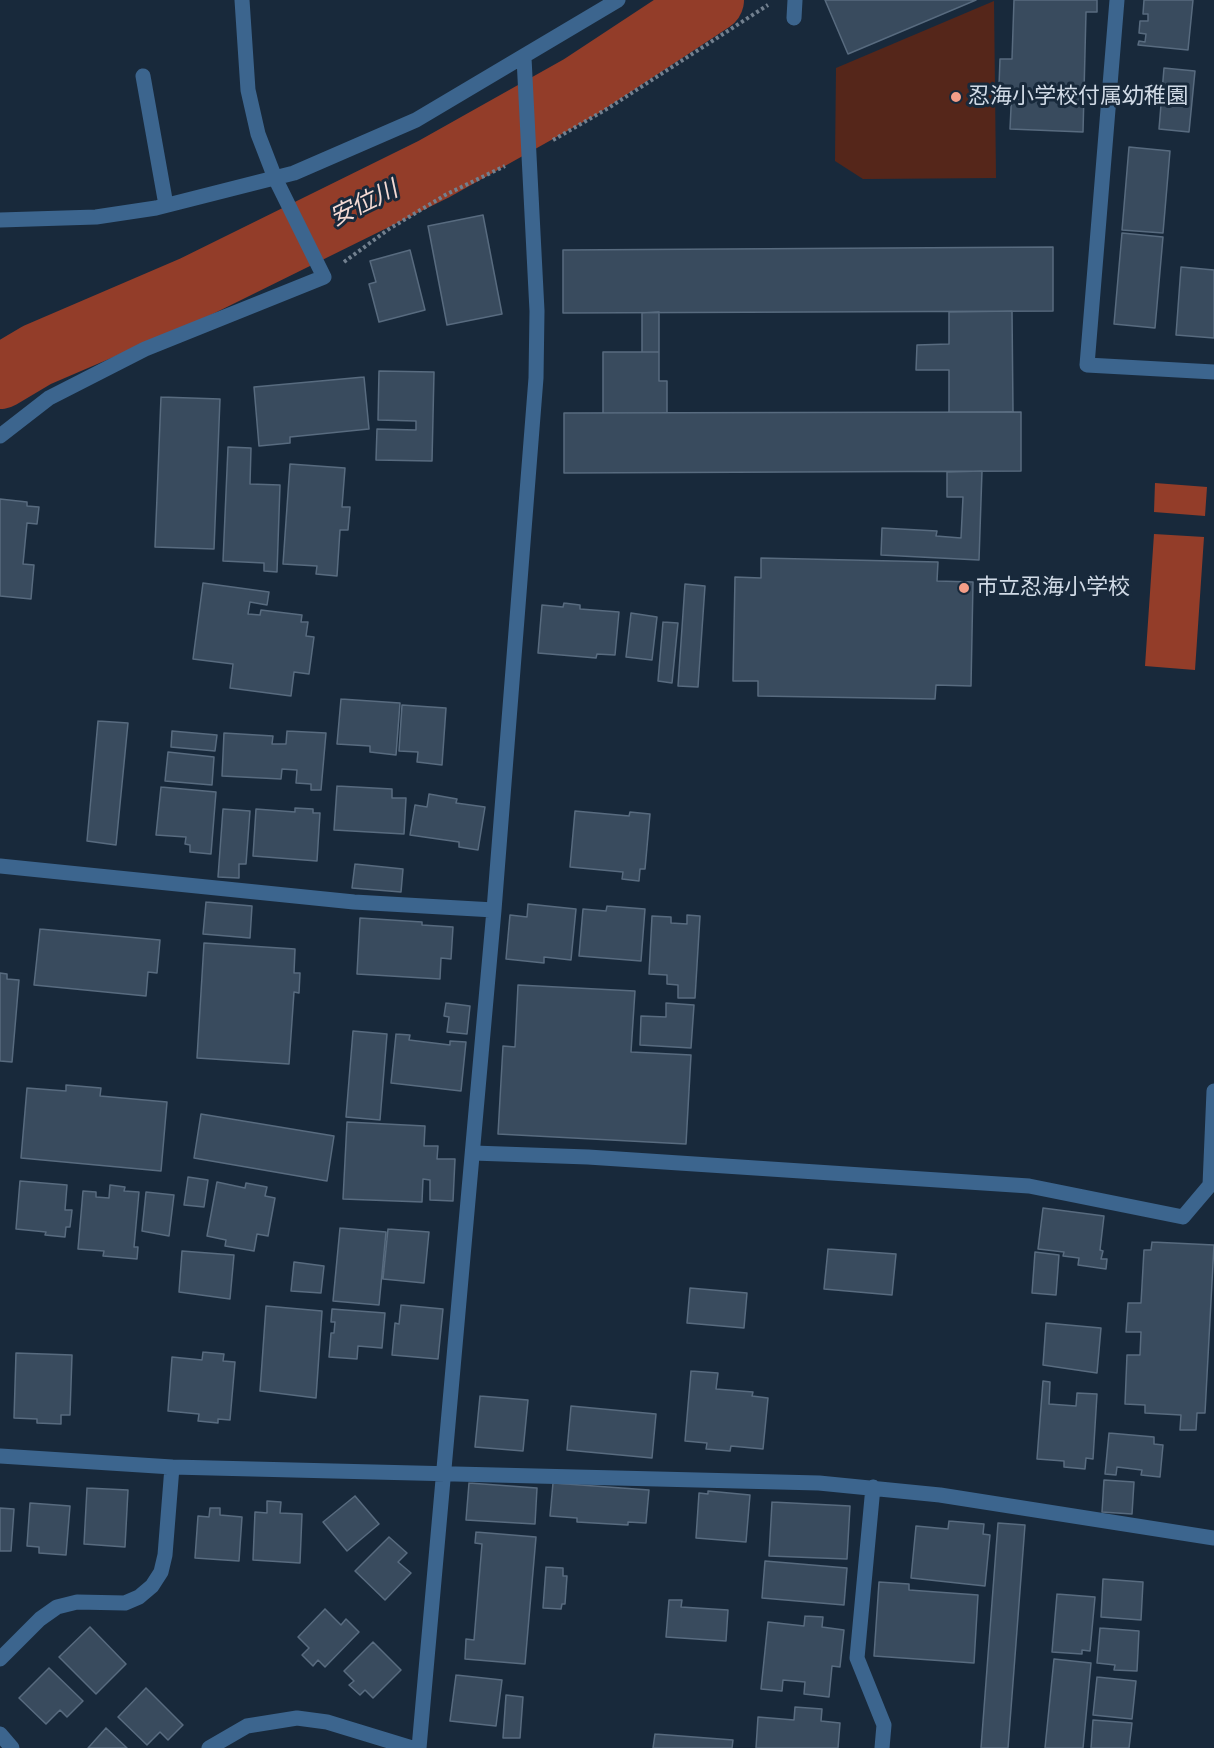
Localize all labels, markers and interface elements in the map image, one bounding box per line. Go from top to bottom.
place label: 忍海小学校付属幼稚園 [968,84,1188,110]
marker: 忍海小学校付属幼稚園 [949,90,963,104]
water label: 安位川 [325,175,403,233]
place label: 市立忍海小学校 [976,575,1130,601]
marker: 市立忍海小学校 [957,581,971,595]

